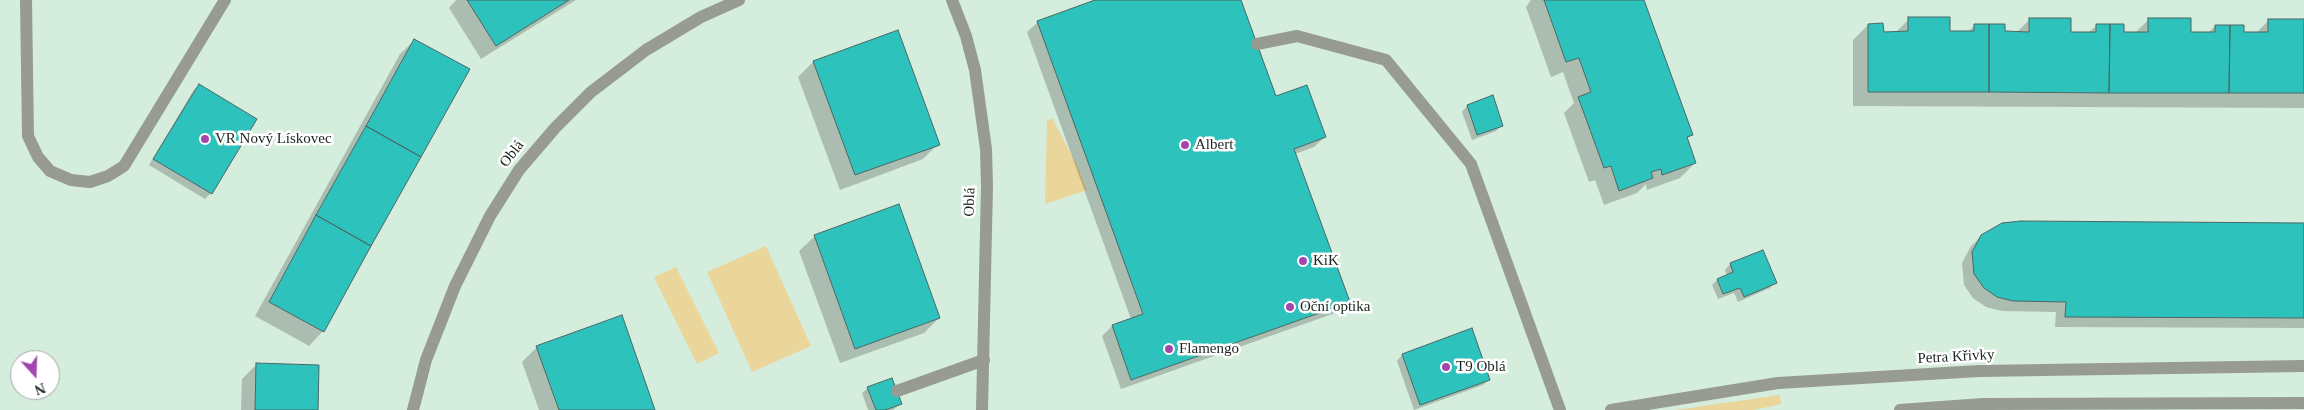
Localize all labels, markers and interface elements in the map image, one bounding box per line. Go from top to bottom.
place label: VR Nový Lískovec [215,130,332,148]
marker: VR Nový Lískovec [199,133,211,145]
place label: Albert [1195,136,1233,154]
street label: Oblá [496,137,528,171]
marker: Albert [1179,139,1191,151]
street label: Oblá [960,187,980,217]
place label: KiK [1313,252,1339,270]
marker: KiK [1297,255,1309,267]
place label: Oční optika [1300,298,1370,316]
marker: Oční optika [1284,301,1296,313]
place label: Flamengo [1179,340,1239,358]
marker: Flamengo [1163,343,1175,355]
street label: Petra Křivky [1917,346,1995,368]
north arrow [10,350,60,400]
place label: T9 Oblá [1456,358,1506,376]
marker: T9 Oblá [1440,361,1452,373]
text: N [33,380,47,397]

